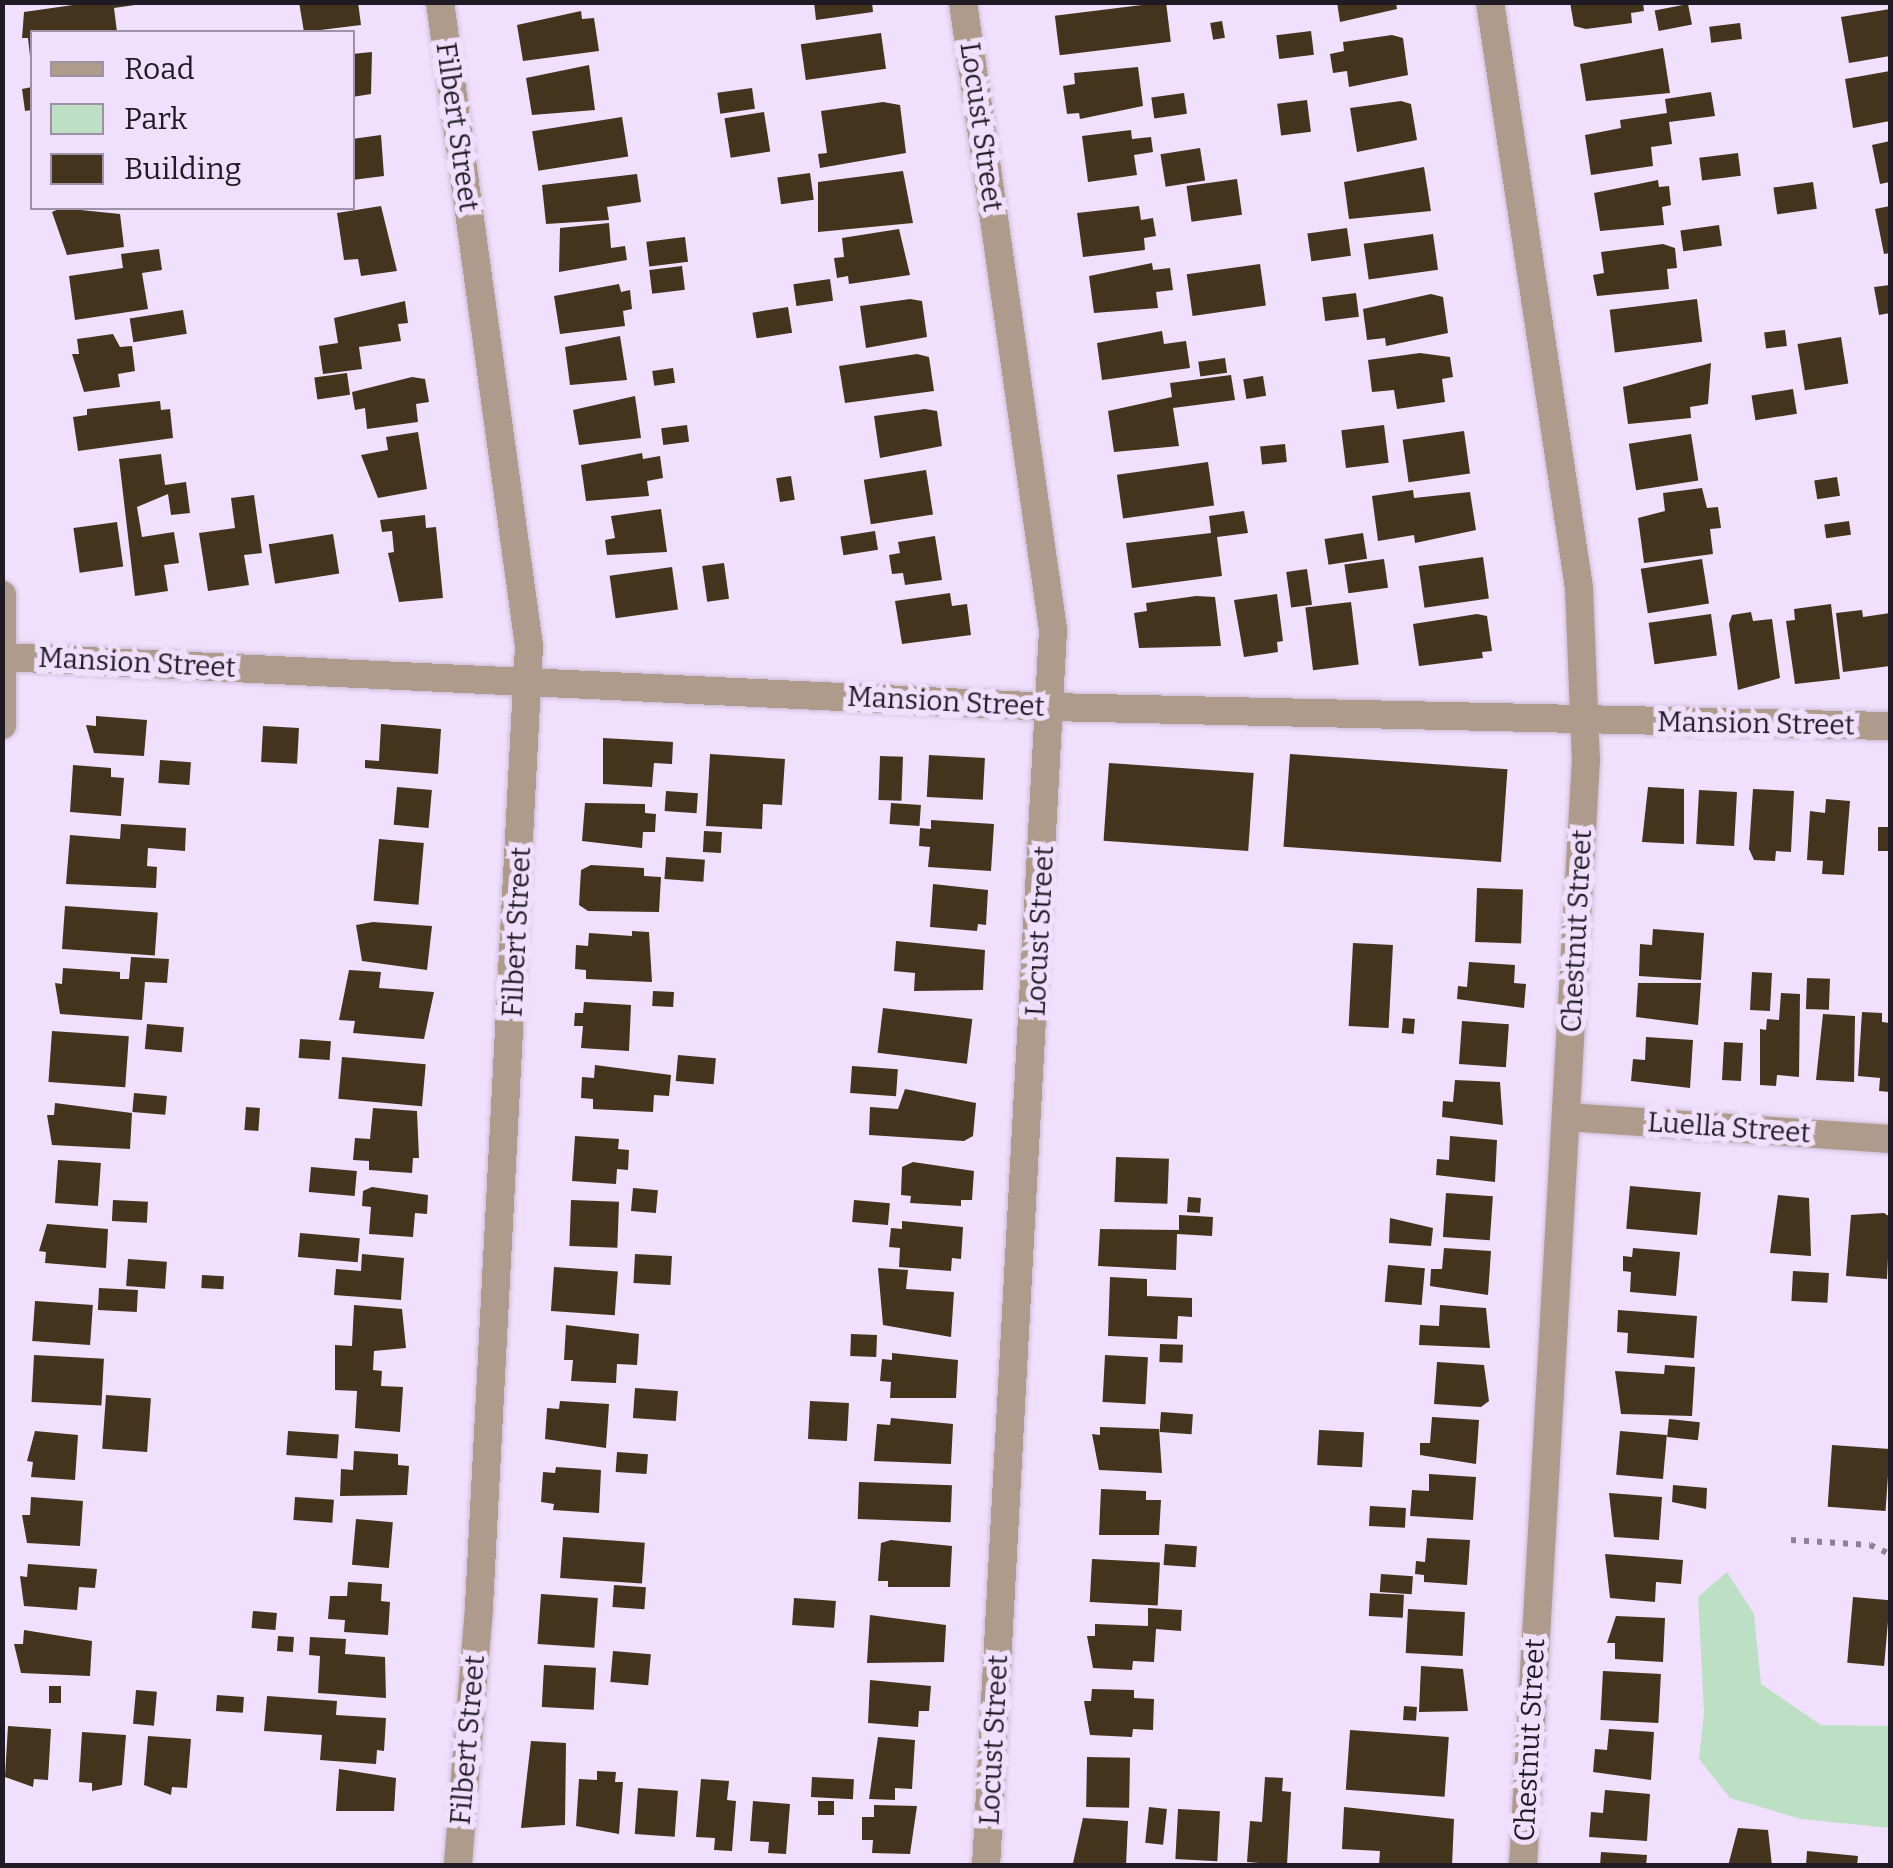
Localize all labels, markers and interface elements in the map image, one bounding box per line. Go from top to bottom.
legend [30,30,355,210]
street label: Filbert Street [429,40,485,214]
street label: Locust Street [952,40,1010,214]
text: Road [124,51,195,87]
text: Park [124,101,187,137]
text: Building [124,151,242,187]
street label: Mansion Street [37,641,237,685]
street label: Mansion Street [846,680,1046,724]
street label: Mansion Street [1657,705,1855,743]
street label: Chestnut Street [1555,829,1599,1033]
street label: Locust Street [1019,845,1061,1017]
street label: Filbert Street [496,846,538,1018]
street label: Luella Street [1646,1106,1812,1150]
street label: Chestnut Street [1508,1638,1552,1842]
street label: Filbert Street [444,1654,492,1826]
street label: Locust Street [973,1654,1015,1826]

